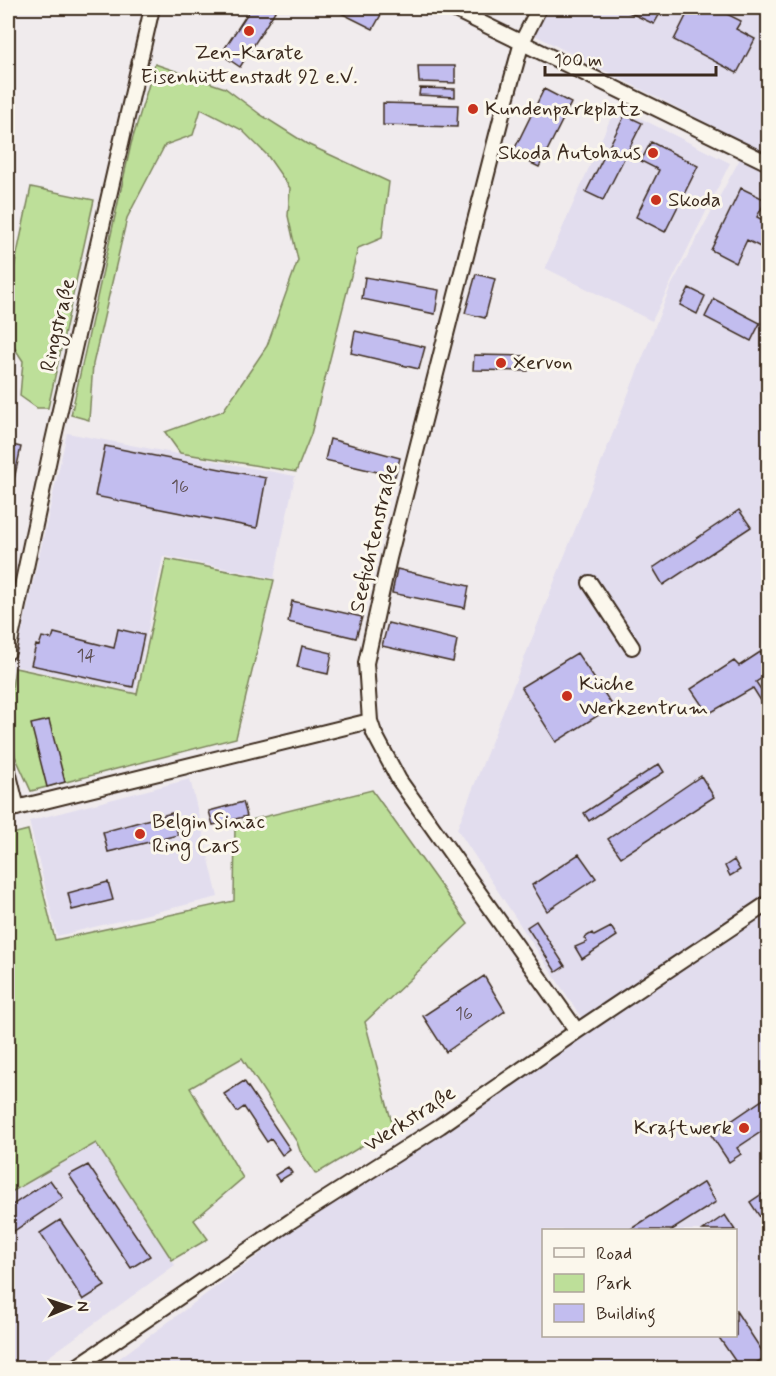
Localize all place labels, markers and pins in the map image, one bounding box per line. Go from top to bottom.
marker: Zen-Karate Eisenhüttenstadt 92 e.V. [242,24,256,38]
place label: Zen-Karate Eisenhüttenstadt 92 e.V. [140,39,358,91]
place label: Kundenparkplatz [485,95,641,123]
marker: Kundenparkplatz [466,102,480,116]
place label: Skoda Autohaus [498,139,641,167]
marker: Skoda Autohaus [646,146,660,160]
place label: Skoda [668,186,721,214]
marker: Skoda [649,193,663,207]
place label: Xervon [513,349,573,377]
marker: Xervon [494,356,508,370]
place label: Küche Werkzentrum [579,670,708,722]
marker: Küche Werkzentrum [560,689,574,703]
place label: Belgin Sinac Ring Cars [152,808,265,861]
marker: Belgin Sinac Ring Cars [133,827,147,841]
place label: Kraftwerk [634,1114,732,1142]
marker: Kraftwerk [737,1121,751,1135]

